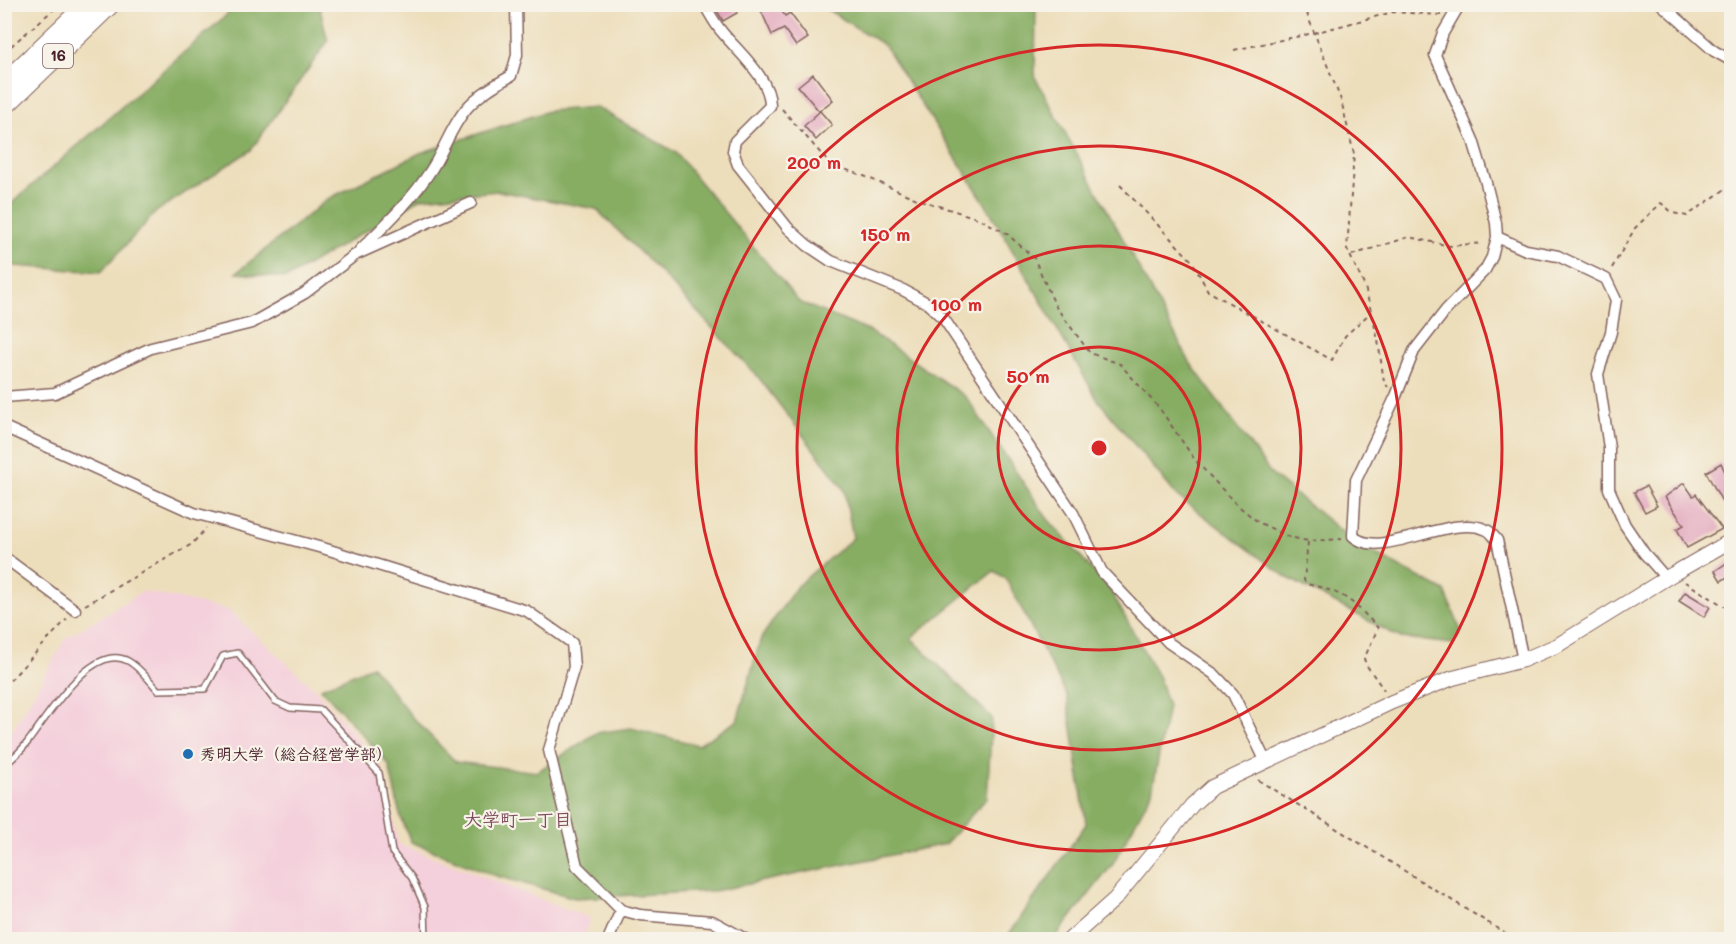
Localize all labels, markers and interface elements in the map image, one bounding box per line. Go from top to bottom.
road number: 16 [43,44,73,68]
text: 200 m [787,150,841,174]
text: 150 m [860,222,910,246]
text: 100 m [930,292,982,316]
text: 50 m [1007,364,1049,388]
centre of rings [1089,438,1109,458]
place label: 秀明大学（総合経営学部） [200,743,392,764]
marker: 秀明大学（総合経営学部） [181,747,195,761]
district label: 大学町一丁目 [464,807,572,831]

